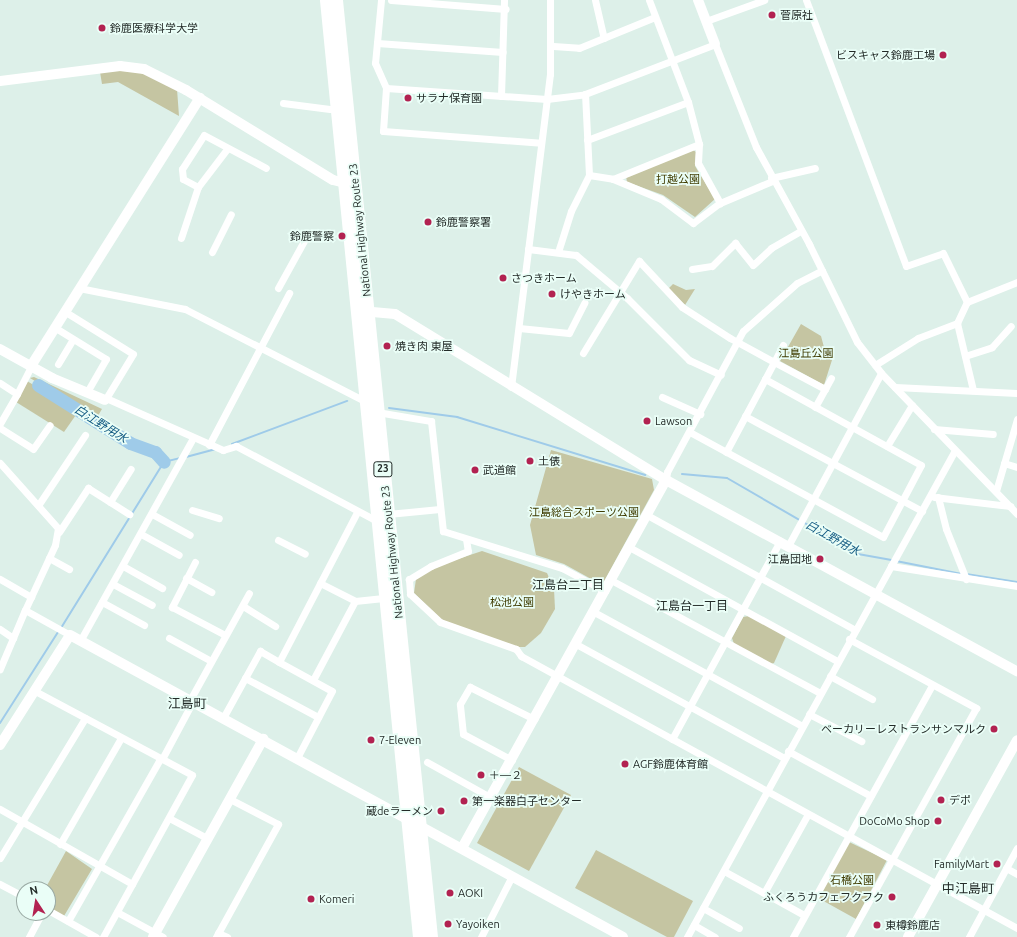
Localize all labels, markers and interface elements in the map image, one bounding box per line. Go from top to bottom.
place label: 菅原社 [780,8,813,22]
marker: 菅原社 [767,10,777,20]
place label: 鈴鹿医療科学大学 [110,21,198,35]
marker: 鈴鹿医療科学大学 [97,23,107,33]
place label: ビスキャス鈴鹿工場 [836,48,935,62]
marker: ビスキャス鈴鹿工場 [938,50,948,60]
place label: サラナ保育園 [416,91,482,105]
marker: サラナ保育園 [403,93,413,103]
street label: National Highway Route 23 [346,163,374,297]
park label: 打越公園 [656,172,700,186]
place label: 鈴鹿警察署 [436,215,491,229]
marker: 鈴鹿警察署 [423,217,433,227]
place label: 鈴鹿警察 [290,229,334,243]
marker: 鈴鹿警察 [337,231,347,241]
place label: さつきホーム [511,271,577,285]
marker: さつきホーム [498,273,508,283]
place label: けやきホーム [560,287,626,301]
marker: けやきホーム [547,289,557,299]
place label: 焼き肉 東屋 [395,339,453,353]
marker: 焼き肉 東屋 [382,341,392,351]
park label: 江島丘公園 [779,346,833,360]
water label: 白江野用水 [72,402,130,446]
place label: Lawson [655,414,692,428]
marker: Lawson [642,416,652,426]
place label: 土俵 [538,454,560,468]
marker: 土俵 [525,456,535,466]
road number: 23 [373,461,393,477]
place label: 武道館 [483,463,516,477]
marker: 武道館 [470,465,480,475]
street label: National Highway Route 23 [378,485,406,619]
park label: 江島総合スポーツ公園 [529,505,639,519]
water label: 白江野用水 [803,517,863,559]
place label: 江島団地 [768,552,812,566]
marker: 江島団地 [815,554,825,564]
district label: 江島台二丁目 [532,578,604,592]
park label: 松池公園 [490,595,534,609]
district label: 江島台一丁目 [656,599,728,613]
district label: 江島町 [168,695,206,711]
place label: ベーカリーレストランサンマルク [821,722,986,736]
marker: ベーカリーレストランサンマルク [989,724,999,734]
place label: 7-Eleven [379,733,421,747]
marker: 7-Eleven [366,735,376,745]
place label: AGF鈴鹿体育館 [633,757,708,771]
marker: AGF鈴鹿体育館 [620,759,630,769]
place label: ＋―２ [489,768,522,782]
marker: ＋―２ [476,770,486,780]
place label: デポ [949,793,971,807]
place label: 第一楽器白子センター [472,794,582,808]
marker: デポ [936,795,946,805]
marker: 第一楽器白子センター [459,796,469,806]
place label: 蔵deラーメン [365,804,433,818]
marker: 蔵deラーメン [436,806,446,816]
place label: DoCoMo Shop [859,814,930,828]
marker: DoCoMo Shop [933,816,943,826]
place label: FamilyMart [934,857,989,871]
marker: FamilyMart [992,859,1002,869]
park label: 石橋公園 [830,873,874,887]
district label: 中江島町 [942,880,994,896]
north arrow [16,881,56,921]
text: N [28,884,39,897]
place label: AOKI [458,886,483,900]
marker: AOKI [445,888,455,898]
place label: ふくろうカフェフクフク [763,890,884,904]
place label: Komeri [319,892,354,906]
marker: ふくろうカフェフクフク [887,892,897,902]
marker: Komeri [306,894,316,904]
place label: Yayoiken [456,917,500,931]
place label: 東樽鈴鹿店 [885,918,940,932]
marker: Yayoiken [443,919,453,929]
marker: 東樽鈴鹿店 [872,920,882,930]

